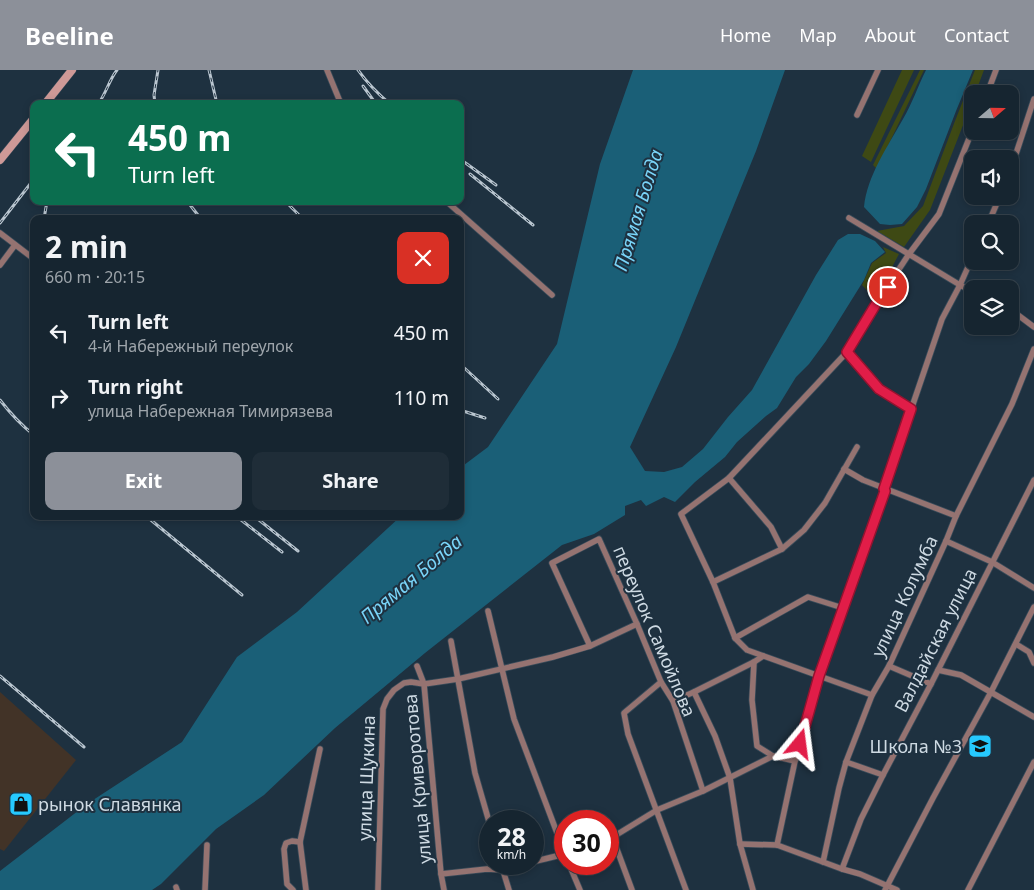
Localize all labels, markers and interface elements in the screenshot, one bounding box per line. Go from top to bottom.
text: Beeline [25,19,114,52]
text: Home [720,23,771,47]
text: Map [799,23,837,47]
text: About [865,23,916,47]
text: Contact [944,23,1009,47]
north arrow [964,85,1019,140]
map controls [964,85,1019,335]
text: 450 m [128,114,231,161]
icon: left [45,120,110,185]
water label: Прямая Болда [607,146,669,274]
button: sound [964,150,1019,205]
text: Turn left [128,159,215,189]
button: search [964,215,1019,270]
text: 2 min [45,226,128,267]
button: close [397,232,449,284]
text: 660 m · 20:15 [45,266,145,288]
pin [867,266,909,308]
icon: arrive [874,273,902,301]
button: layers [964,280,1019,335]
text: Turn left [88,309,169,335]
icon: left [45,319,73,347]
text: 450 m [394,320,449,346]
text: 4-й Набережный переулок [88,335,293,357]
text: Turn right [88,374,183,400]
icon: right [45,384,73,412]
text: 110 m [394,385,449,411]
text: улица Набережная Тимирязева [88,400,333,422]
button: Exit [45,452,242,510]
button: Share [252,452,449,510]
water label: Прямая Болда [354,528,468,629]
street label: улица Колумба [865,531,943,661]
street label: переулок Самойлова [608,542,702,720]
street label: Валдайская улица [888,564,982,716]
street label: улица Криворотова [398,693,436,865]
street label: улица Щукина [352,715,380,841]
position arrow [773,717,825,769]
school or university icon: Школа №3 [967,733,993,759]
place label: Школа №3 [870,734,962,758]
shop icon: рынок Славянка [8,791,34,817]
place label: рынок Славянка [38,792,181,816]
speed limit sign: 30 [554,810,619,875]
text: 28 [497,819,526,853]
text: km/h [497,846,526,863]

